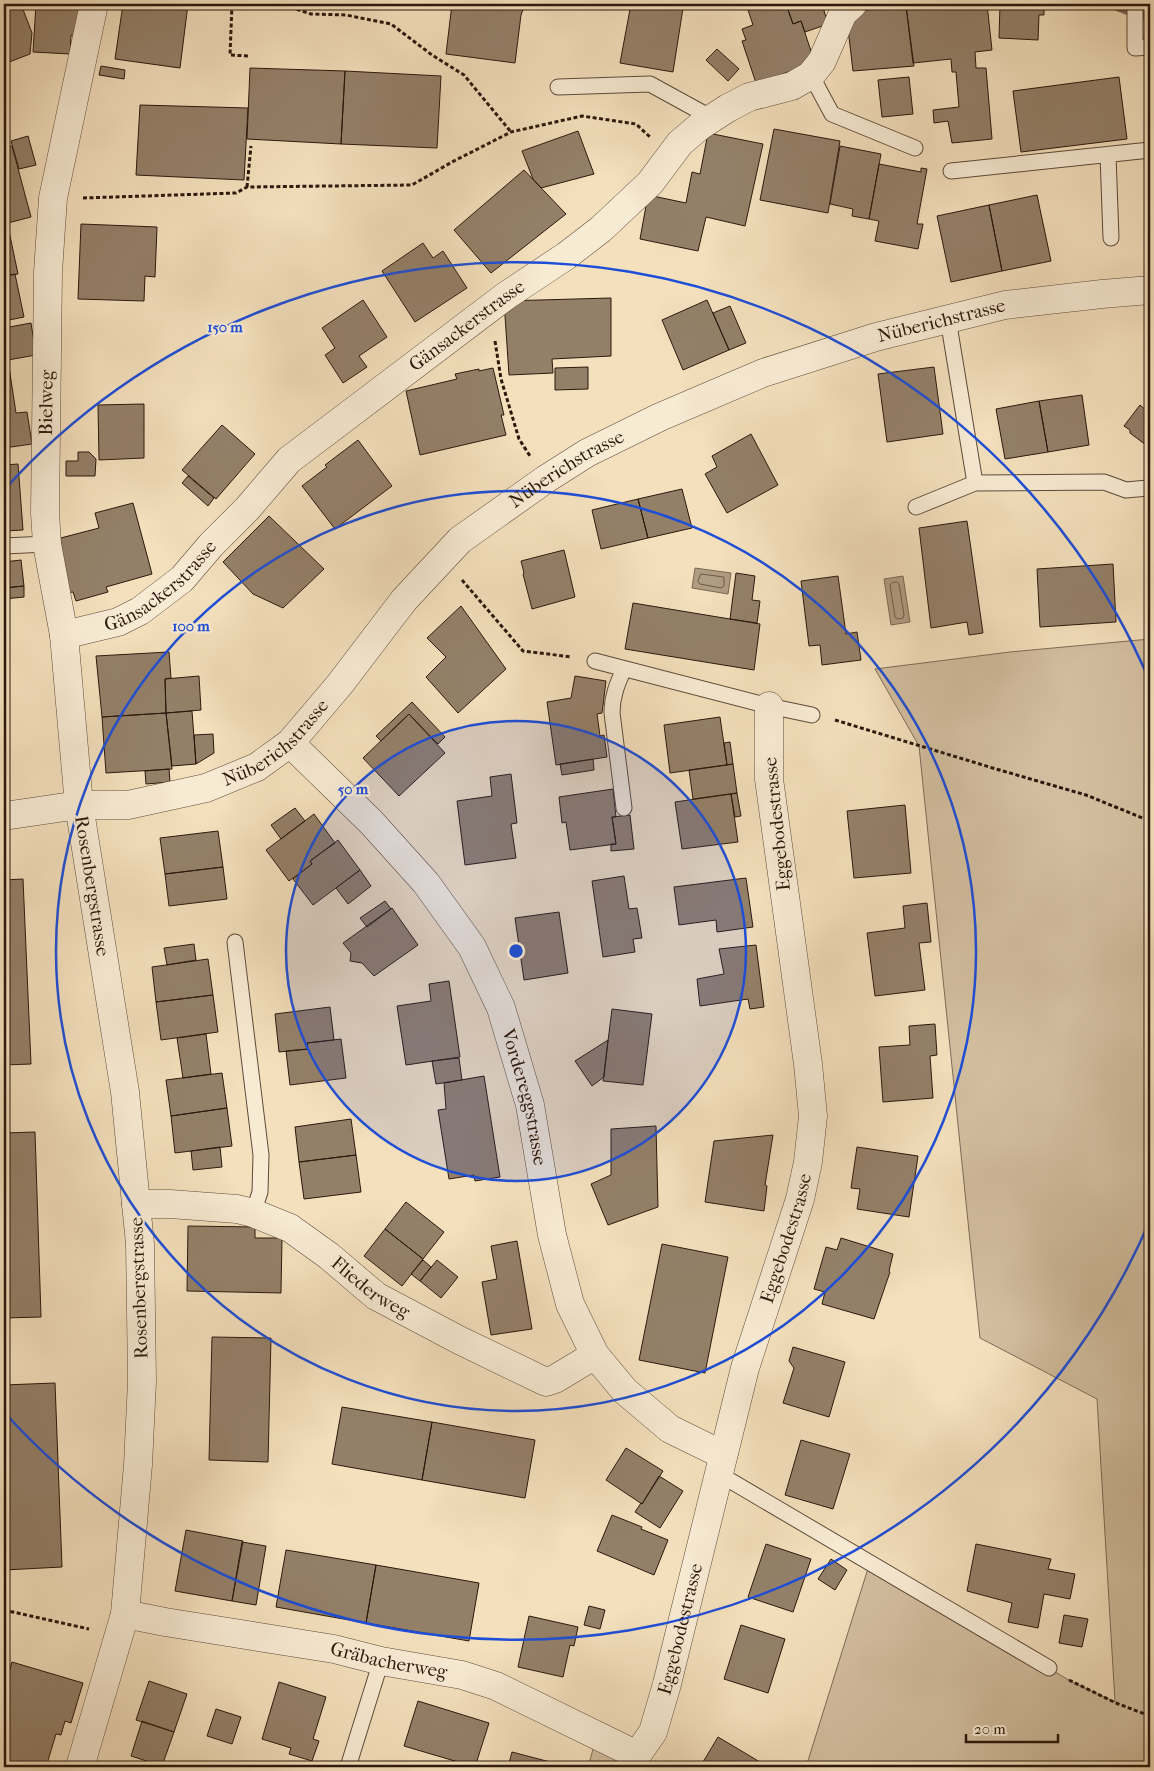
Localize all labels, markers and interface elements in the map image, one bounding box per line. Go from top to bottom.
street label: Gänsackerstrasse [405,275,529,376]
street label: Nüberichstrasse [875,294,1008,347]
text: 150 m [207,318,243,336]
street label: Bielweg [35,369,58,436]
street label: Nüberichstrasse [505,426,628,513]
street label: Gänsackerstrasse [102,536,221,636]
text: 100 m [172,617,210,635]
street label: Nüberichstrasse [219,695,333,791]
street label: Eggebodestrasse [759,756,795,892]
text: 50 m [338,780,369,798]
street label: Rosenbergstrasse [70,814,114,958]
centre of rings [507,942,525,960]
street label: Vordereggstrasse [497,1025,551,1167]
street label: Eggebodestrasse [756,1171,816,1306]
street label: Rosenbergstrasse [126,1217,152,1359]
street label: Fliederweg [327,1252,414,1323]
street label: Eggebodestrasse [653,1561,707,1697]
street label: Gräbacherweg [328,1637,450,1683]
scale bar [966,1711,1059,1743]
text: 20 m [974,1720,1006,1738]

